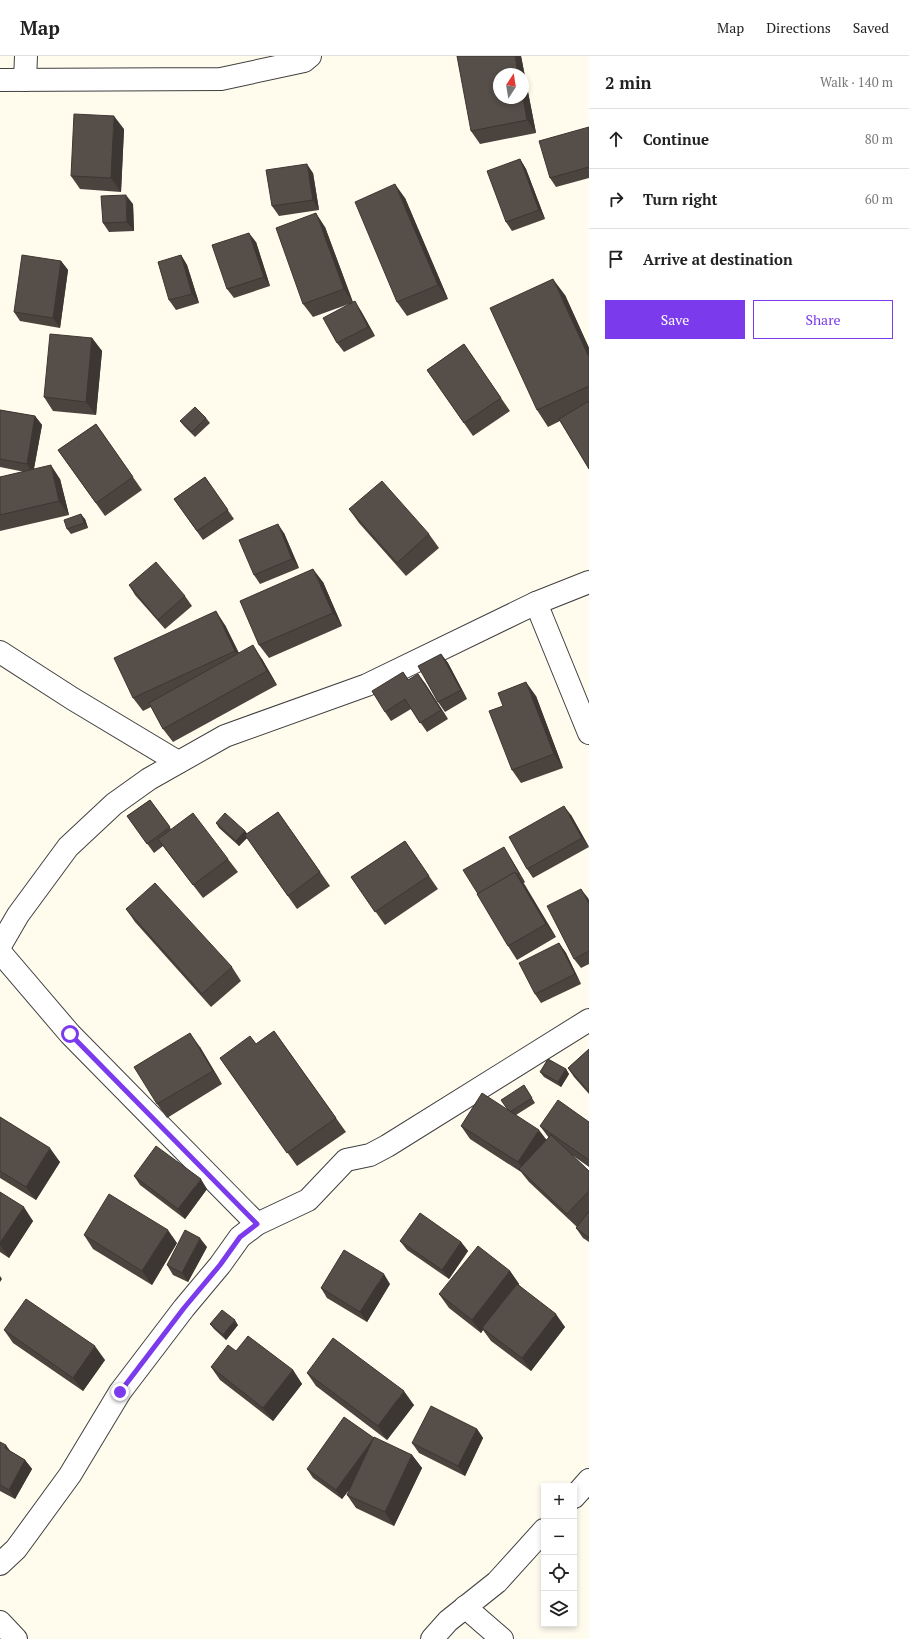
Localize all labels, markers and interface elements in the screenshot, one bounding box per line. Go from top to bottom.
text: Map [20,15,60,40]
text: Map [717,18,744,37]
text: Directions [766,18,831,37]
text: Saved [853,18,889,37]
north arrow [493,68,529,104]
text: 2 min [605,71,652,94]
text: Walk · 140 m [820,73,893,91]
icon: ahead [605,128,627,150]
text: Continue [643,129,709,149]
text: 80 m [865,130,893,148]
icon: right [605,188,627,210]
text: Turn right [643,189,718,209]
text: 60 m [865,190,893,208]
icon: arrive [605,248,627,270]
text: Arrive at destination [643,249,793,269]
button: Save [605,300,745,339]
button: Share [753,300,893,339]
route start [61,1025,79,1043]
route end [111,1383,129,1401]
map controls [541,1483,577,1627]
button: + [541,1483,577,1519]
button: − [541,1519,577,1555]
button: locate [541,1555,577,1591]
button: layers [541,1591,577,1627]

